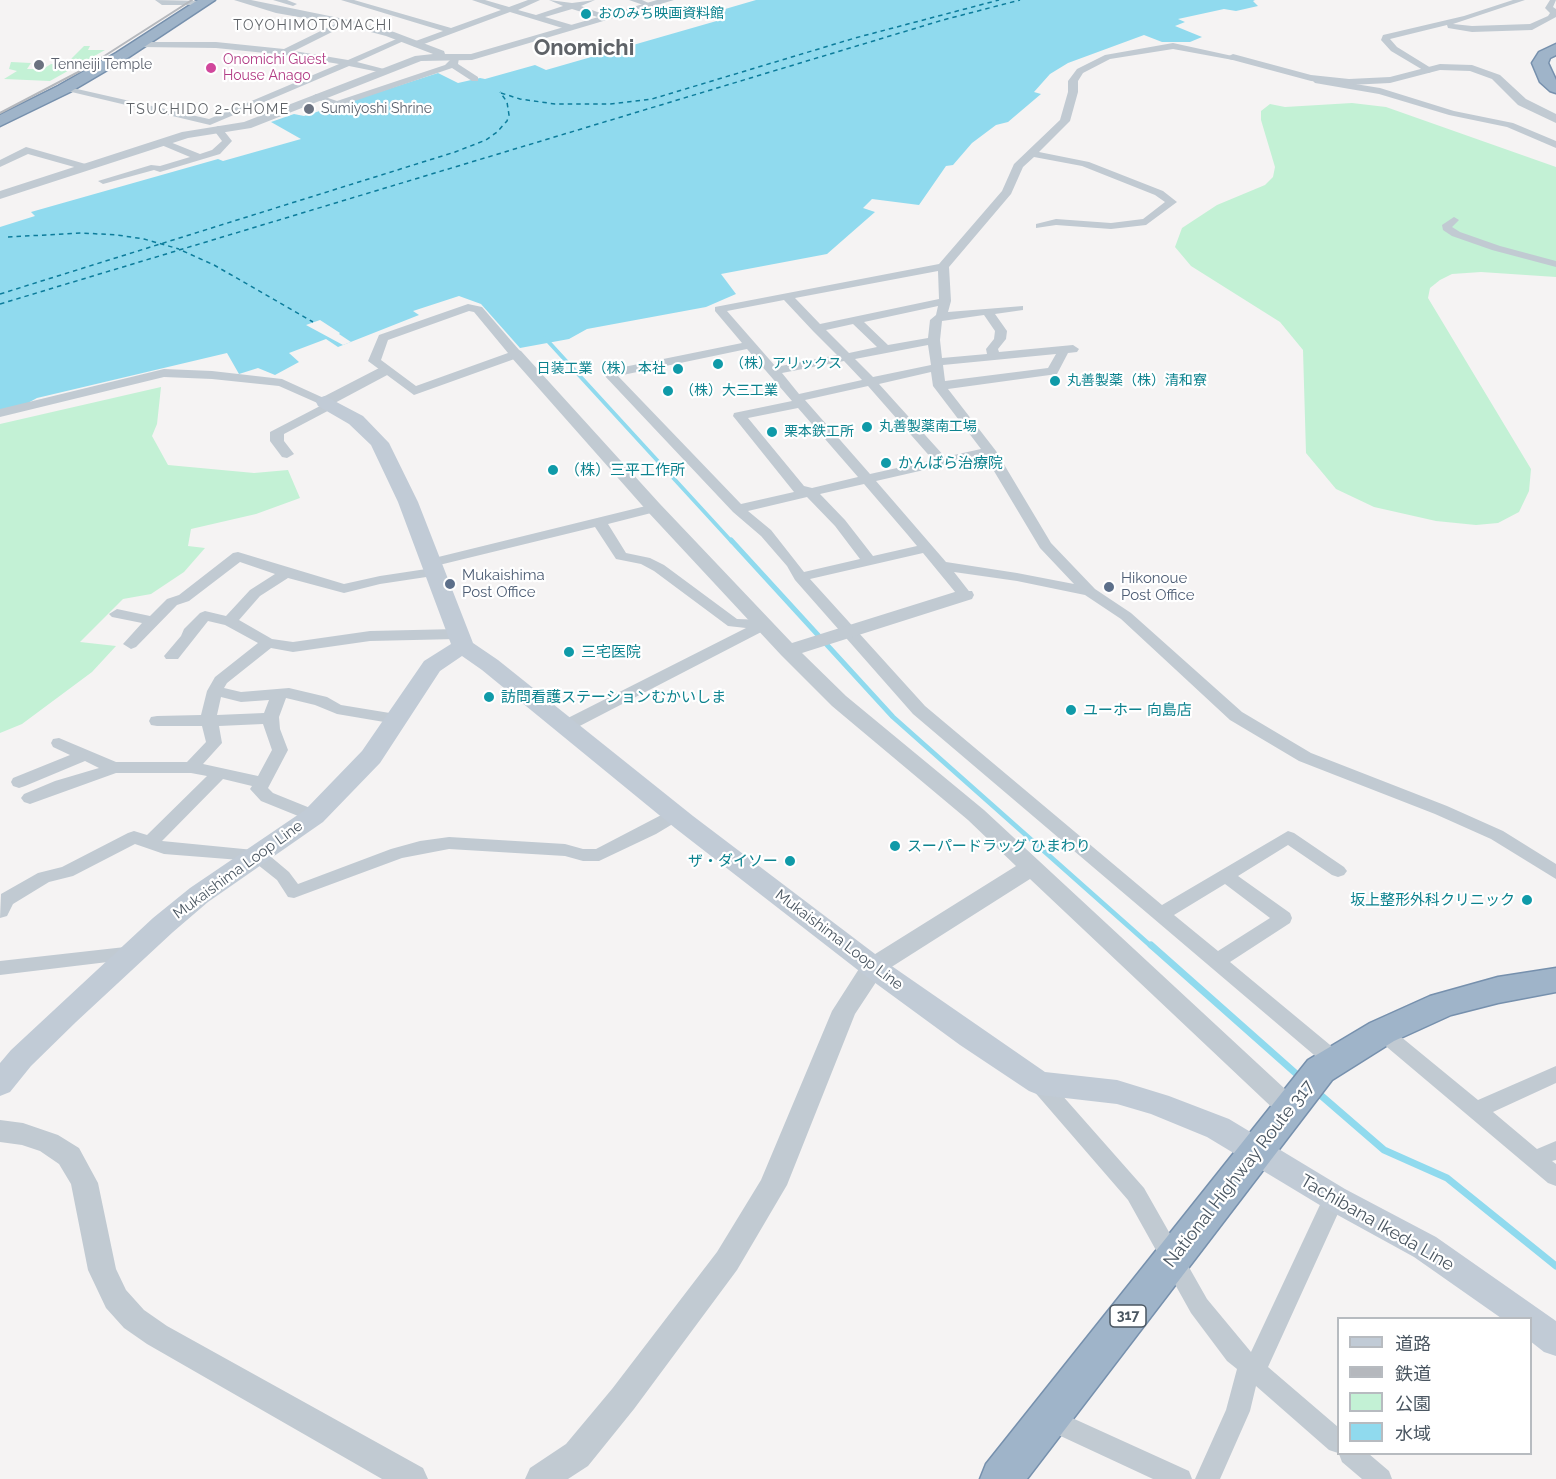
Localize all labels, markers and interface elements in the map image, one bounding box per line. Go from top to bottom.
place label: おのみち映画資料館 [598,6,724,22]
marker: おのみち映画資料館 [579,7,593,21]
district label: TOYOHIMOTOMACHI [233,18,393,34]
district label: Onomichi [534,35,634,61]
place label: Onomichi Guest House Anago [223,52,326,84]
place label: Tenneiji Temple [51,57,152,73]
marker: Tenneiji Temple [32,58,46,72]
marker: Onomichi Guest House Anago [204,61,218,75]
place label: Sumiyoshi Shrine [321,101,432,117]
district label: TSUCHIDO 2-CHOME [126,102,290,118]
marker: Sumiyoshi Shrine [302,102,316,116]
place label: （株）アリックス [730,356,842,372]
marker: （株）アリックス [711,357,725,371]
place label: 日装工業（株） 本社 [536,361,666,377]
marker: 日装工業（株） 本社 [671,362,685,376]
place label: 丸善製薬（株）清和寮 [1067,373,1207,389]
marker: 丸善製薬（株）清和寮 [1048,374,1062,388]
place label: （株）大三工業 [680,383,778,399]
marker: （株）大三工業 [661,384,675,398]
place label: 丸善製薬南工場 [879,419,977,435]
marker: 丸善製薬南工場 [860,420,874,434]
place label: 栗本鉄工所 [784,424,854,440]
marker: 栗本鉄工所 [765,425,779,439]
place label: かんばら治療院 [898,454,1003,472]
marker: かんばら治療院 [879,456,893,470]
place label: （株）三平工作所 [565,461,685,479]
marker: （株）三平工作所 [546,463,560,477]
place label: Mukaishima Post Office [462,566,545,601]
place label: Hikonoue Post Office [1121,569,1194,604]
marker: Mukaishima Post Office [443,577,457,591]
marker: Hikonoue Post Office [1102,580,1116,594]
place label: 三宅医院 [581,643,641,661]
marker: 三宅医院 [562,645,576,659]
place label: 訪問看護ステーションむかいしま [501,688,726,706]
marker: 訪問看護ステーションむかいしま [482,690,496,704]
place label: ユーホー 向島店 [1083,701,1192,719]
marker: ユーホー 向島店 [1064,703,1078,717]
street label: Mukaishima Loop Line [170,817,306,923]
place label: スーパードラッグ ひまわり [907,837,1091,855]
marker: スーパードラッグ ひまわり [888,839,902,853]
place label: ザ・ダイソー [688,852,778,870]
marker: ザ・ダイソー [783,854,797,868]
street label: Mukaishima Loop Line [771,886,907,994]
place label: 坂上整形外科クリニック [1350,891,1515,909]
marker: 坂上整形外科クリニック [1520,893,1534,907]
street label: National Highway Route 317 [1159,1076,1319,1272]
street label: Tachibana Ikeda Line [1296,1170,1458,1276]
road number: 317 [1110,1305,1146,1327]
legend [1337,1317,1532,1455]
text: 道路 [1395,1333,1431,1354]
text: 鉄道 [1395,1363,1431,1384]
text: 公園 [1395,1393,1431,1414]
text: 水域 [1395,1423,1431,1444]

